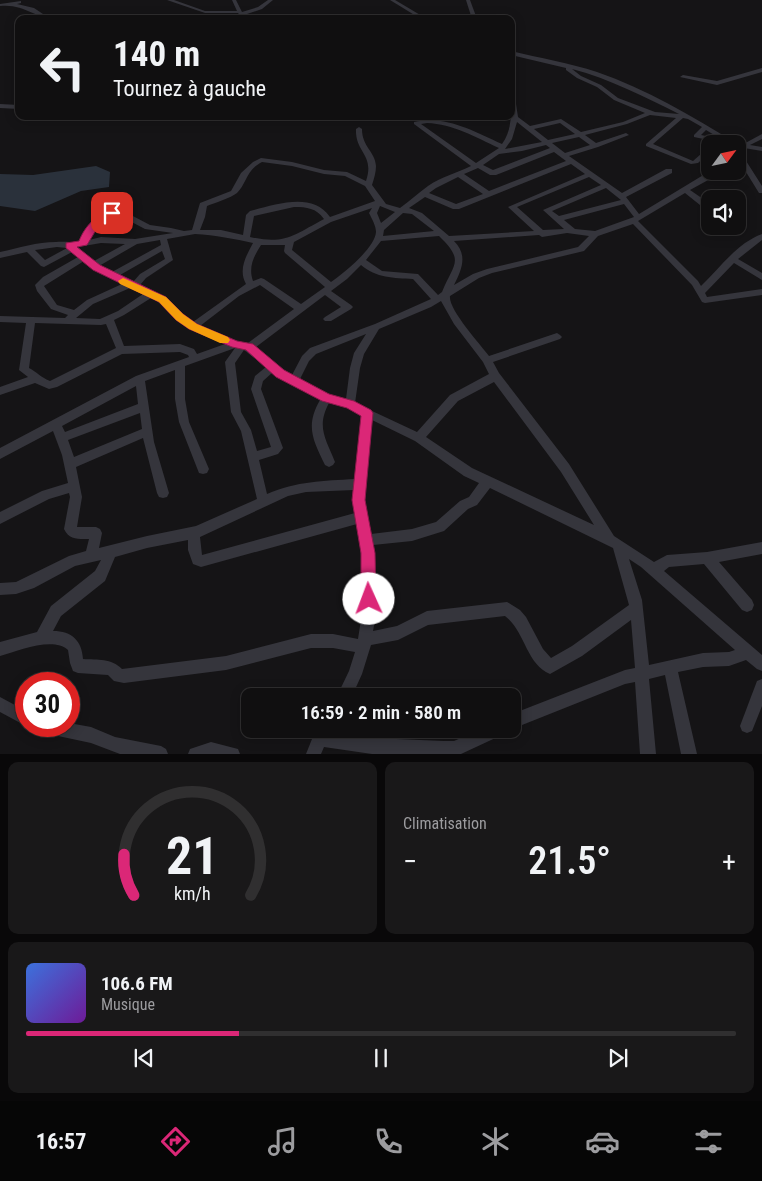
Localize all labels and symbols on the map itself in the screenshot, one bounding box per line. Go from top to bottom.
north arrow [701,135,746,180]
pin [91,192,133,234]
position arrow [342,572,394,624]
speed limit sign: 30 [15,672,80,737]

